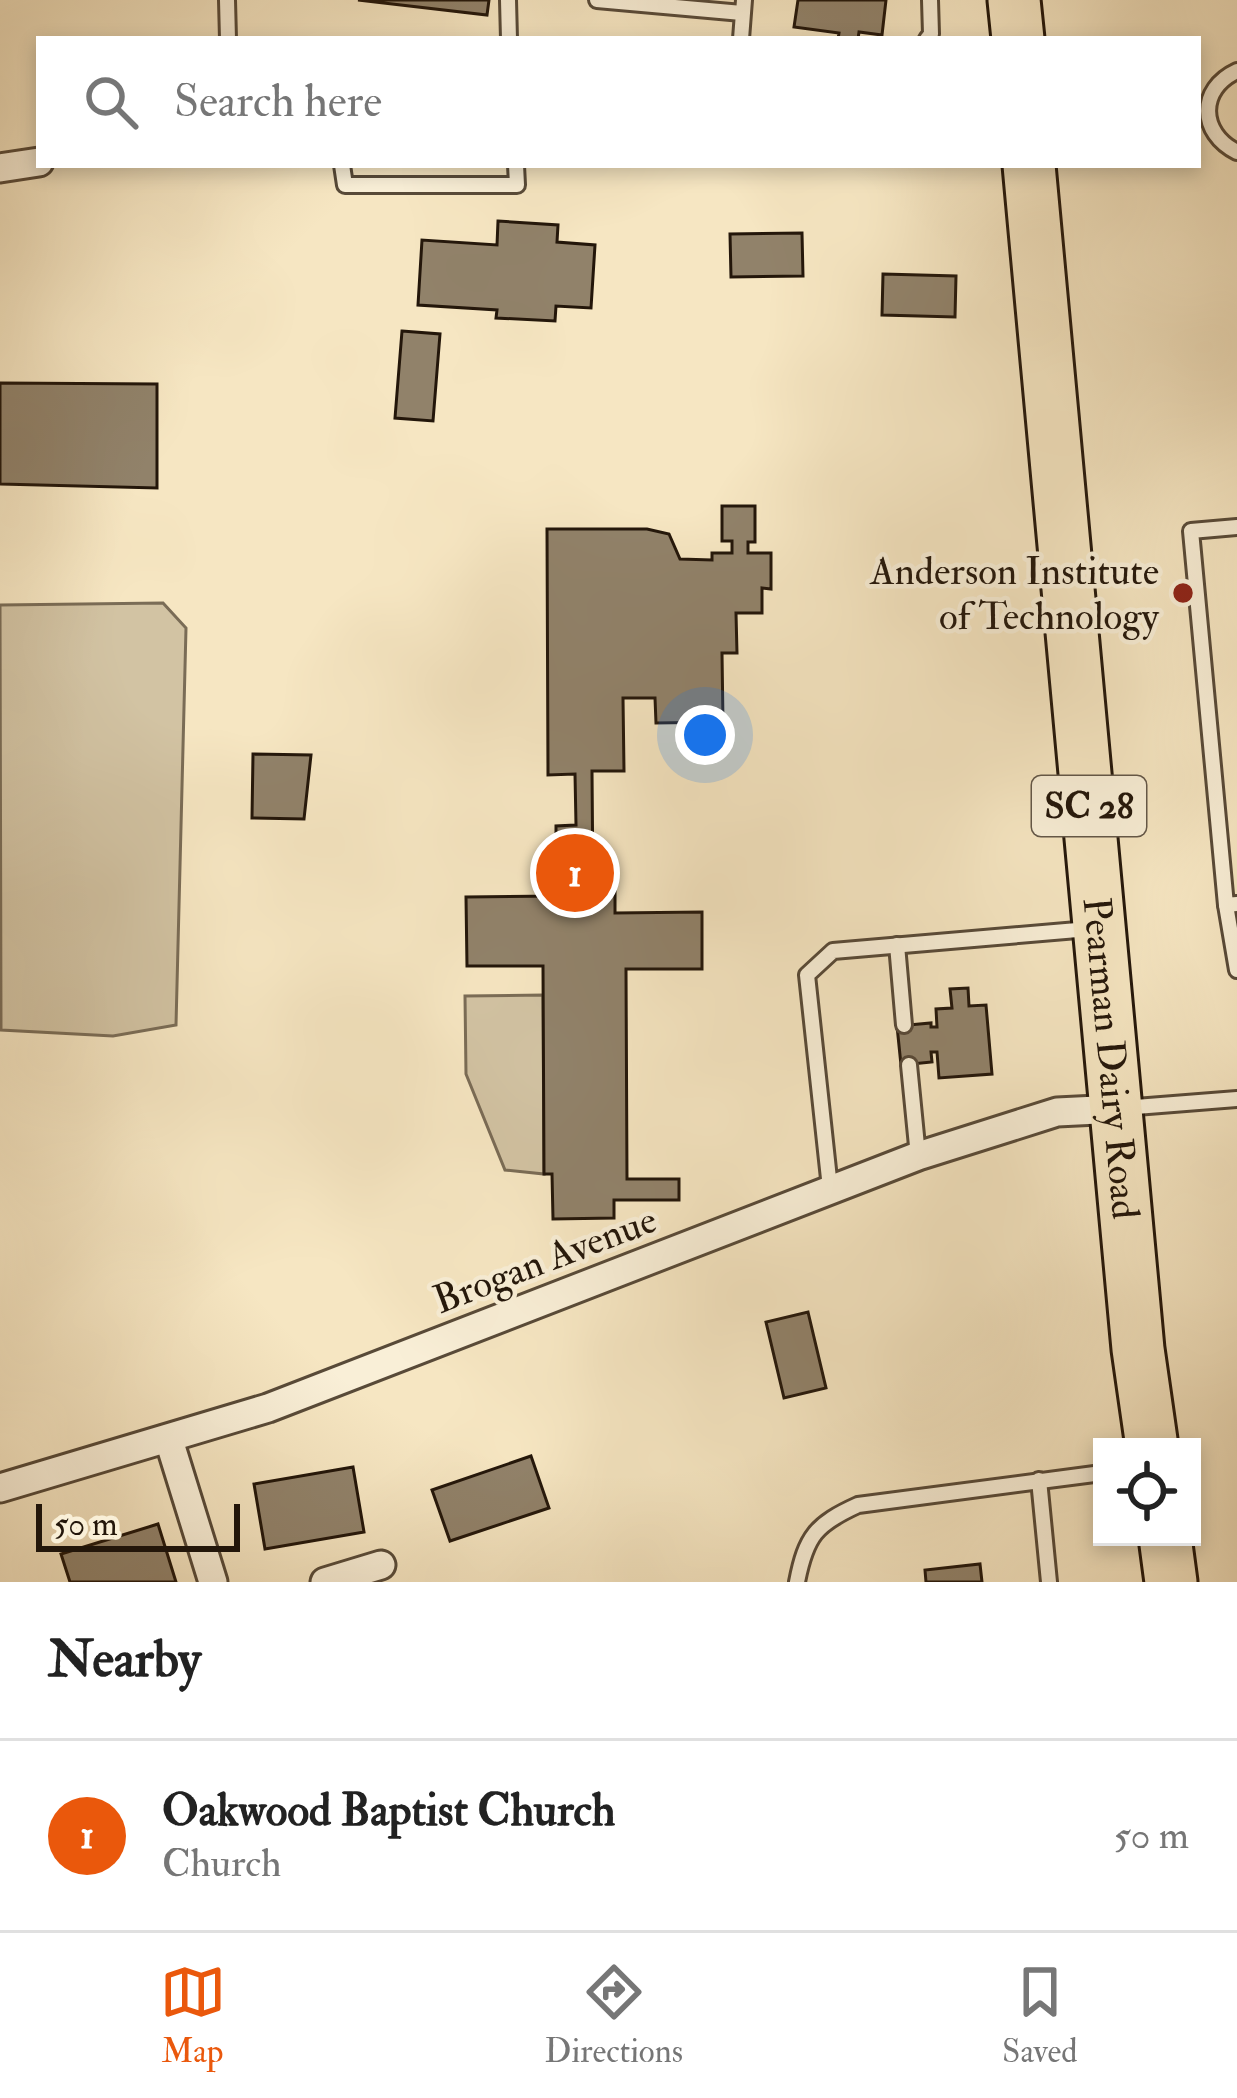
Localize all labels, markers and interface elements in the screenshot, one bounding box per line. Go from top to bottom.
search box [36,36,1201,168]
icon: search [78,69,144,135]
text: Search here [174,74,382,130]
place label: Anderson Institute of Technology [869,547,1160,641]
marker: Anderson Institute of Technology [1170,580,1196,606]
your location [675,705,735,765]
road number: SC 28 [1032,776,1146,836]
pin: 1 [536,828,614,918]
street label: Pearman Dairy Road [1072,895,1150,1221]
street label: Brogan Avenue [427,1195,663,1325]
map controls [1093,1438,1201,1546]
button: locate [1093,1438,1201,1546]
scale bar [36,1498,240,1551]
text: 50 m [54,1504,118,1545]
text: Nearby [48,1628,201,1692]
text: Oakwood Baptist Church [162,1783,615,1839]
text: 1 [80,1811,94,1860]
text: 50 m [1114,1811,1189,1860]
text: Church [162,1839,281,1888]
tab: Map [160,1959,226,2072]
tab: Directions [545,1959,683,2072]
tab: Saved [1002,1959,1077,2072]

